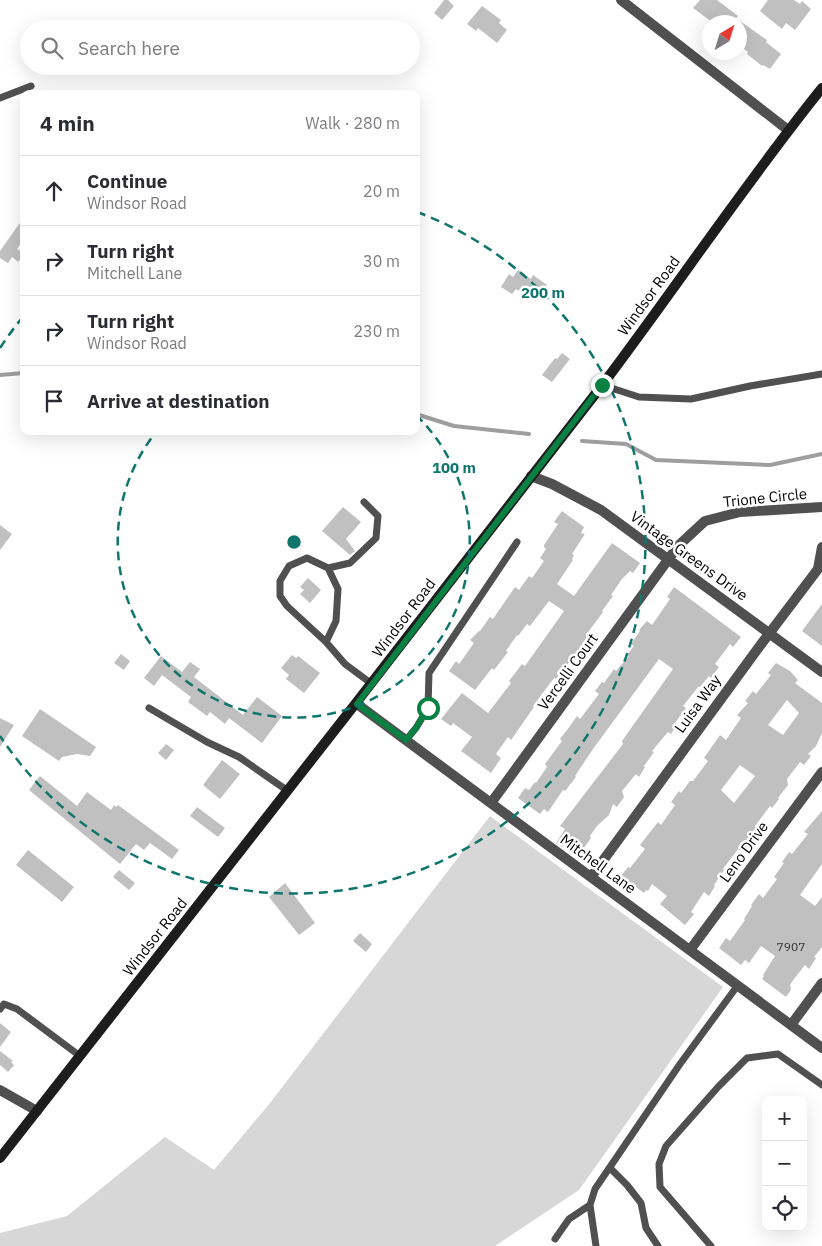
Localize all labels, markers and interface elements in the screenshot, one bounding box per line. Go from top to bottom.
north arrow [702,15,747,60]
search box [20,20,420,75]
icon: search [38,34,66,62]
text: Search here [78,36,180,60]
text: 4 min [40,109,95,137]
text: Walk · 280 m [305,113,400,133]
text: Continue [87,169,167,193]
icon: ahead [40,177,68,205]
text: 20 m [363,181,400,201]
text: Windsor Road [87,193,187,213]
text: Turn right [87,239,174,263]
icon: right [40,247,68,275]
text: 30 m [363,251,400,271]
street label: Windsor Road [613,252,684,339]
text: Mitchell Lane [87,263,182,283]
text: 200 m [521,283,565,302]
text: Turn right [87,309,174,333]
icon: right [40,317,68,345]
text: 230 m [353,321,400,341]
text: Windsor Road [87,333,187,353]
route end [591,374,614,397]
icon: arrive [40,387,68,415]
text: Arrive at destination [87,389,270,413]
text: 100 m [432,458,476,477]
street label: Trione Circle [722,484,808,511]
street label: Vintage Greens Drive [627,507,752,605]
centre of rings [285,533,303,551]
street label: Windsor Road [368,575,439,661]
street label: Vercelli Court [533,630,602,714]
street label: Luisa Way [670,671,725,736]
route start [417,697,440,720]
street label: Leno Drive [715,817,772,886]
street label: Mitchell Lane [557,830,640,898]
street label: Windsor Road [118,894,191,979]
house number: 7907 [777,939,805,954]
map controls [762,1096,807,1231]
button: + [762,1096,807,1141]
button: − [762,1141,807,1186]
button: locate [762,1186,807,1231]

